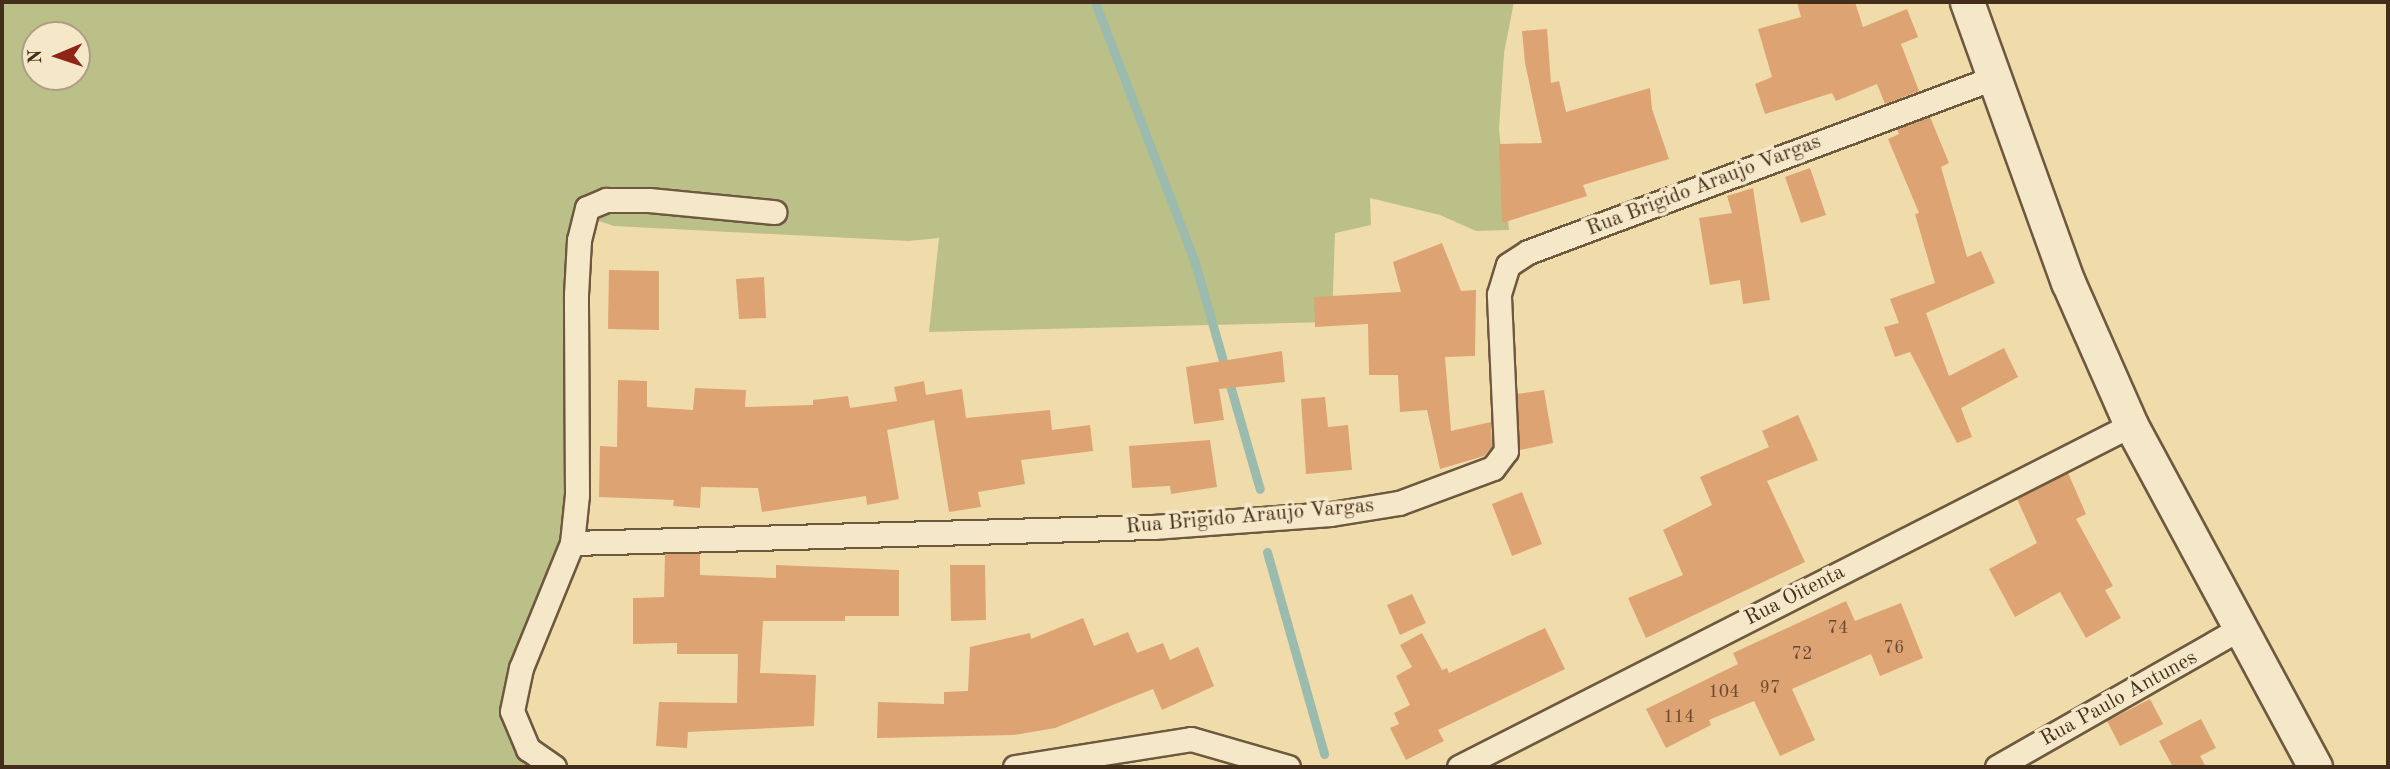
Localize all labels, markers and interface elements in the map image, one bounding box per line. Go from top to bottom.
north arrow [21,21,91,91]
text: N [27,49,46,64]
street label: Rua Brigido Araujo Vargas [1583,130,1825,242]
street label: Rua Brigido Araujo Vargas [1125,494,1375,540]
street label: Rua Oitenta [1741,560,1849,632]
house number: 74 [1828,617,1848,639]
house number: 76 [1884,637,1904,659]
house number: 72 [1792,643,1812,665]
street label: Rua Paulo Antunes [2036,645,2202,753]
house number: 97 [1760,677,1780,699]
house number: 104 [1708,681,1740,703]
house number: 114 [1663,706,1695,728]

